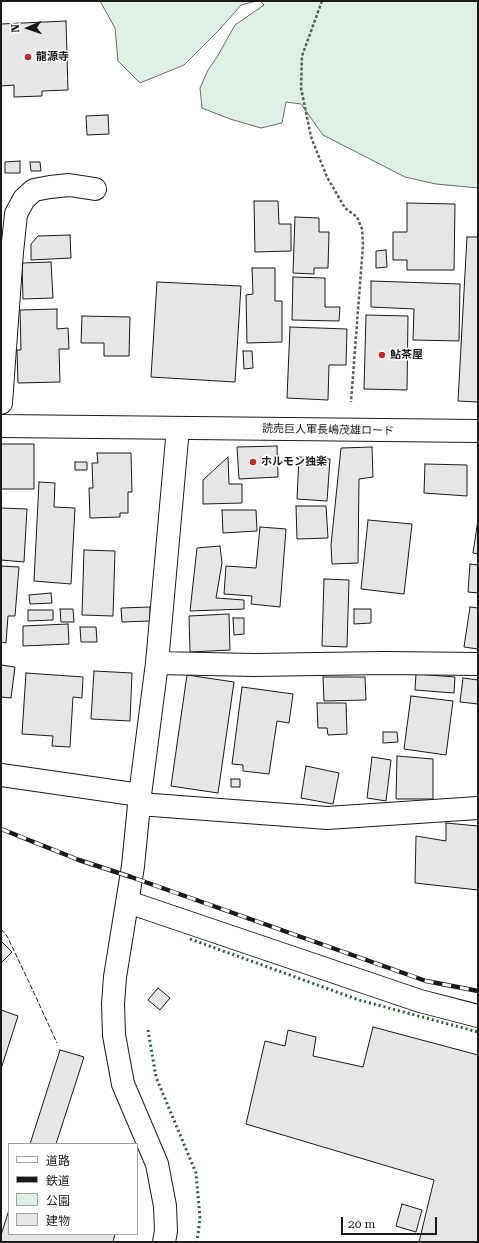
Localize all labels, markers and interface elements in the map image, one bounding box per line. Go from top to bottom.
north arrow [8,8,48,48]
text: N [9,24,22,33]
place label: 龍源寺 [36,50,69,64]
marker: 龍源寺 [23,52,33,62]
place label: 鮎茶屋 [390,348,423,362]
marker: 鮎茶屋 [377,350,387,360]
street label: 読売巨人軍長嶋茂雄ロード [262,422,394,438]
place label: ホルモン独楽 [261,455,327,469]
marker: ホルモン独楽 [248,457,258,467]
legend [8,1143,138,1235]
text: 道路 [46,1154,70,1168]
text: 鉄道 [46,1174,70,1188]
text: 公園 [46,1194,70,1208]
scale bar [343,1209,439,1235]
text: 建物 [46,1214,70,1228]
text: 20 m [348,1217,375,1231]

